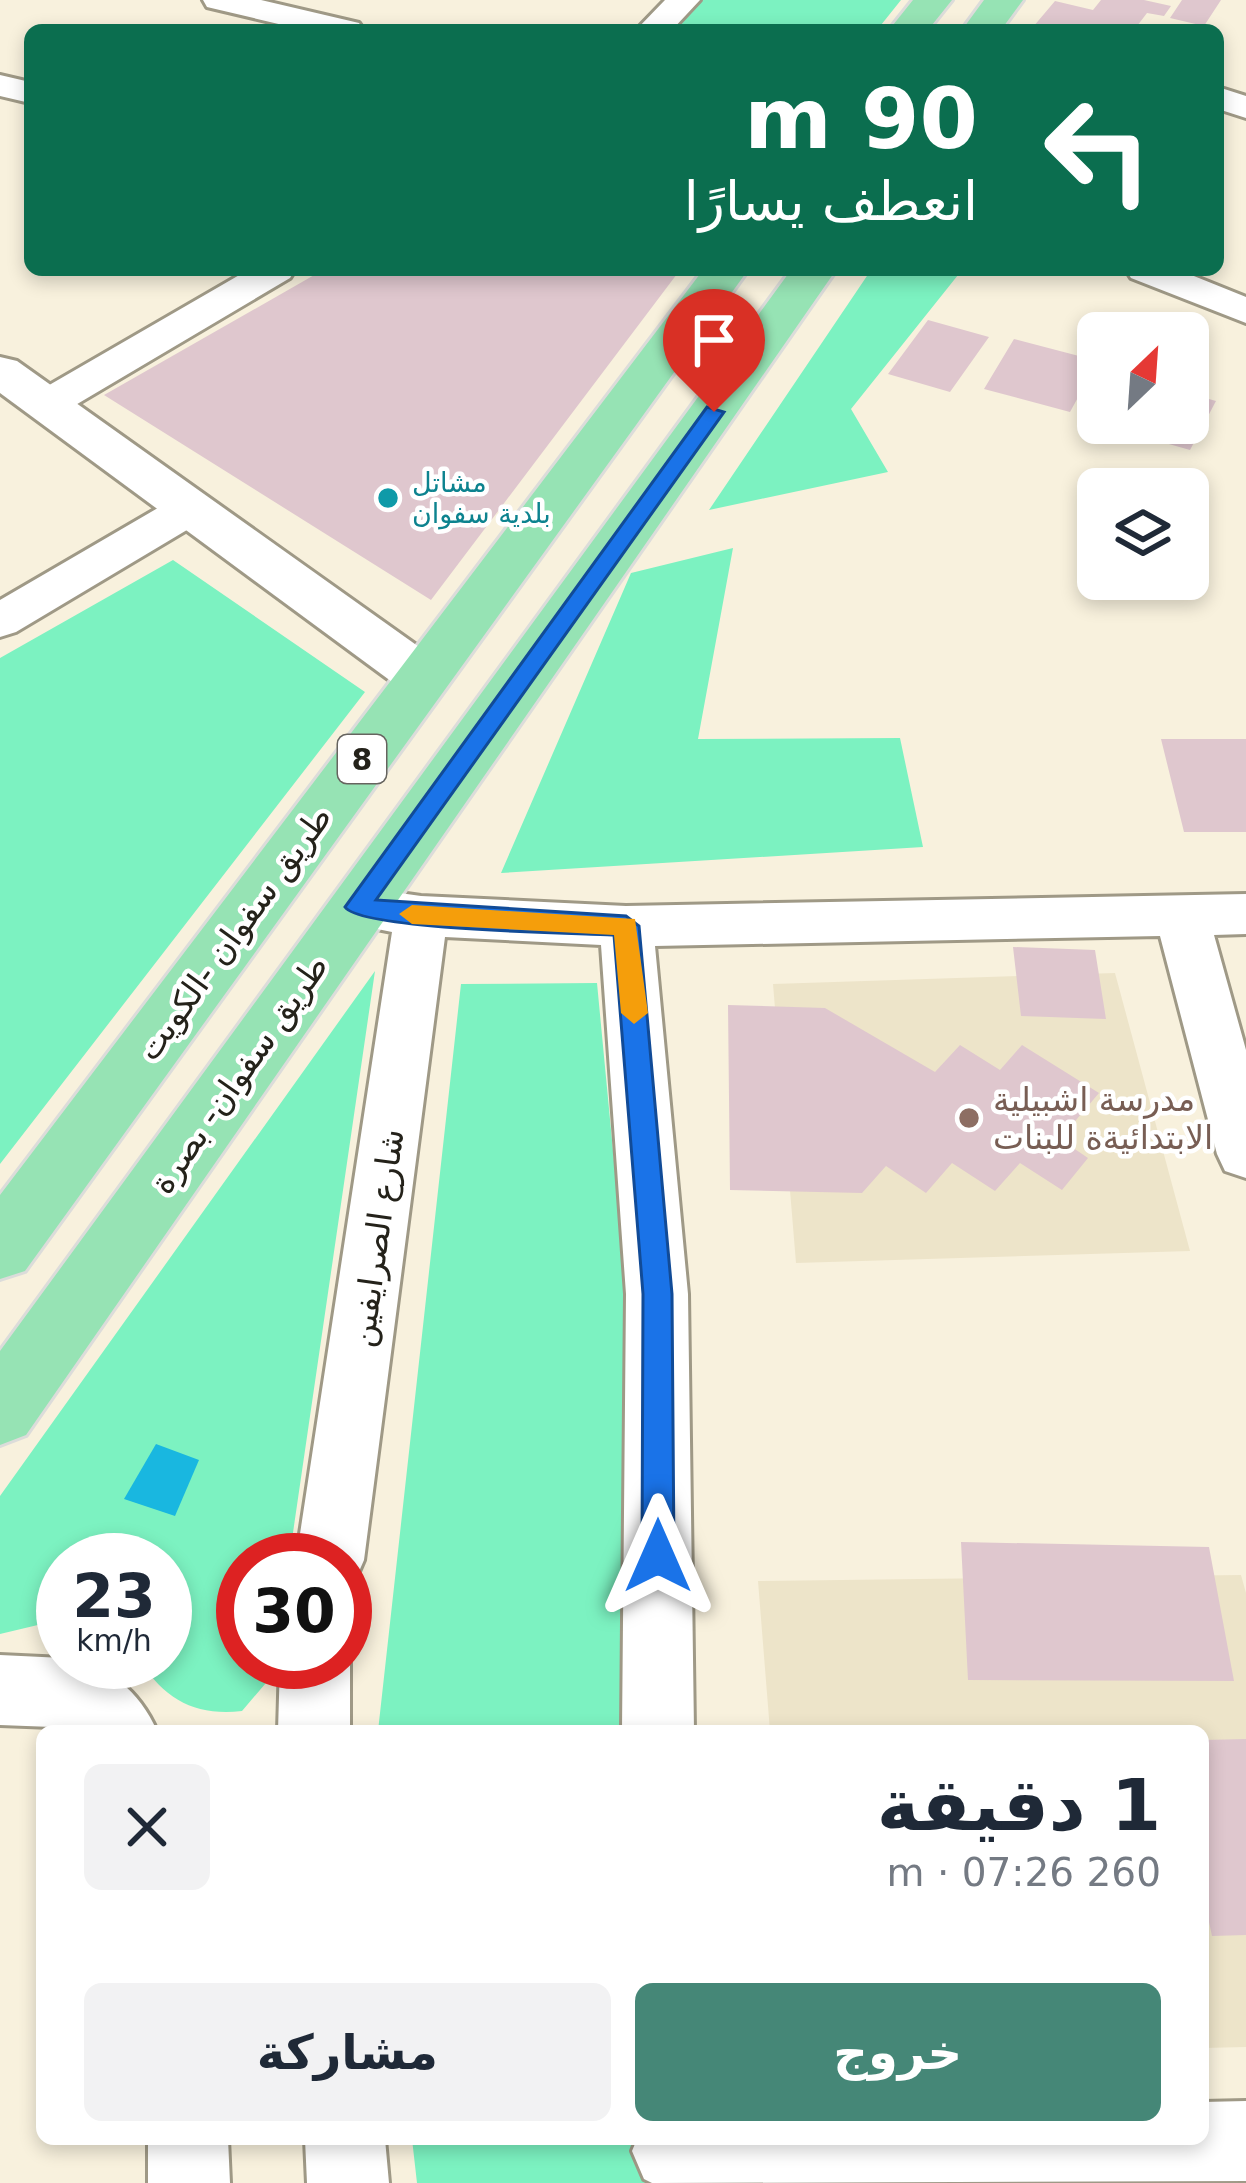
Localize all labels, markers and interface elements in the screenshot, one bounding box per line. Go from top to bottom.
text: 90 m [744,70,978,168]
icon: left [1020,72,1176,228]
text: انعطف يسارًا [684,170,978,233]
pin [663,289,765,412]
icon: arrive [681,307,747,373]
north arrow [1077,312,1209,444]
map controls [1077,312,1209,600]
place label: مشاتل بلدية سفوان [412,467,551,530]
button: layers [1077,468,1209,600]
marker: مشاتل بلدية سفوان [375,485,401,511]
road number: 8 [338,735,386,783]
street label: طريق سفوان -الكويت [129,798,340,1068]
street label: طريق سفوان- بصرة [142,947,337,1201]
place label: مدرسة اشبيلية الابتدائيةة للبنات [993,1080,1213,1157]
marker: مدرسة اشبيلية الابتدائيةة للبنات [956,1105,982,1131]
street label: شارع الصرايفين [342,1126,412,1350]
position arrow [595,1493,721,1619]
speed limit sign: 30 [216,1533,372,1689]
text: 23 [72,1561,156,1631]
text: km/h [76,1623,152,1658]
text: 1 دقيقة [877,1763,1161,1847]
button: close [84,1764,210,1890]
text: 260 m · 07:26 [887,1850,1161,1895]
button: مشاركة [84,1983,611,2121]
button: خروج [635,1983,1161,2121]

